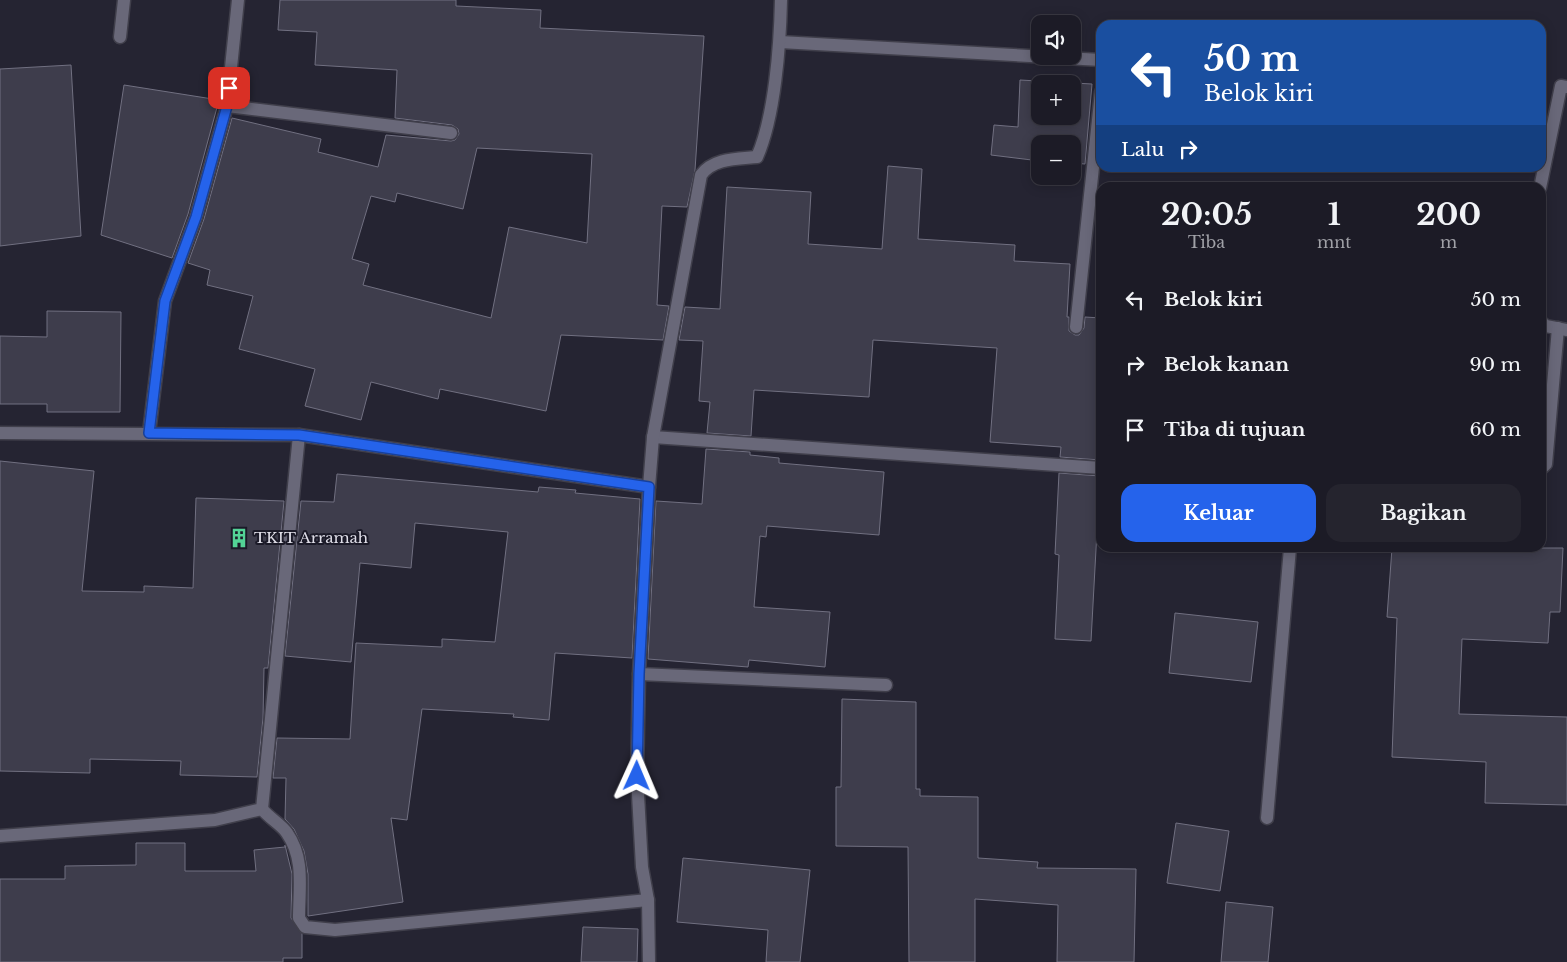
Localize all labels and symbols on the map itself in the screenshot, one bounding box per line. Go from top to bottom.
pin [208,67,250,109]
building icon: TKIT Arramah [228,527,250,549]
place label: TKIT Arramah [254,528,368,547]
position arrow [610,749,662,801]

